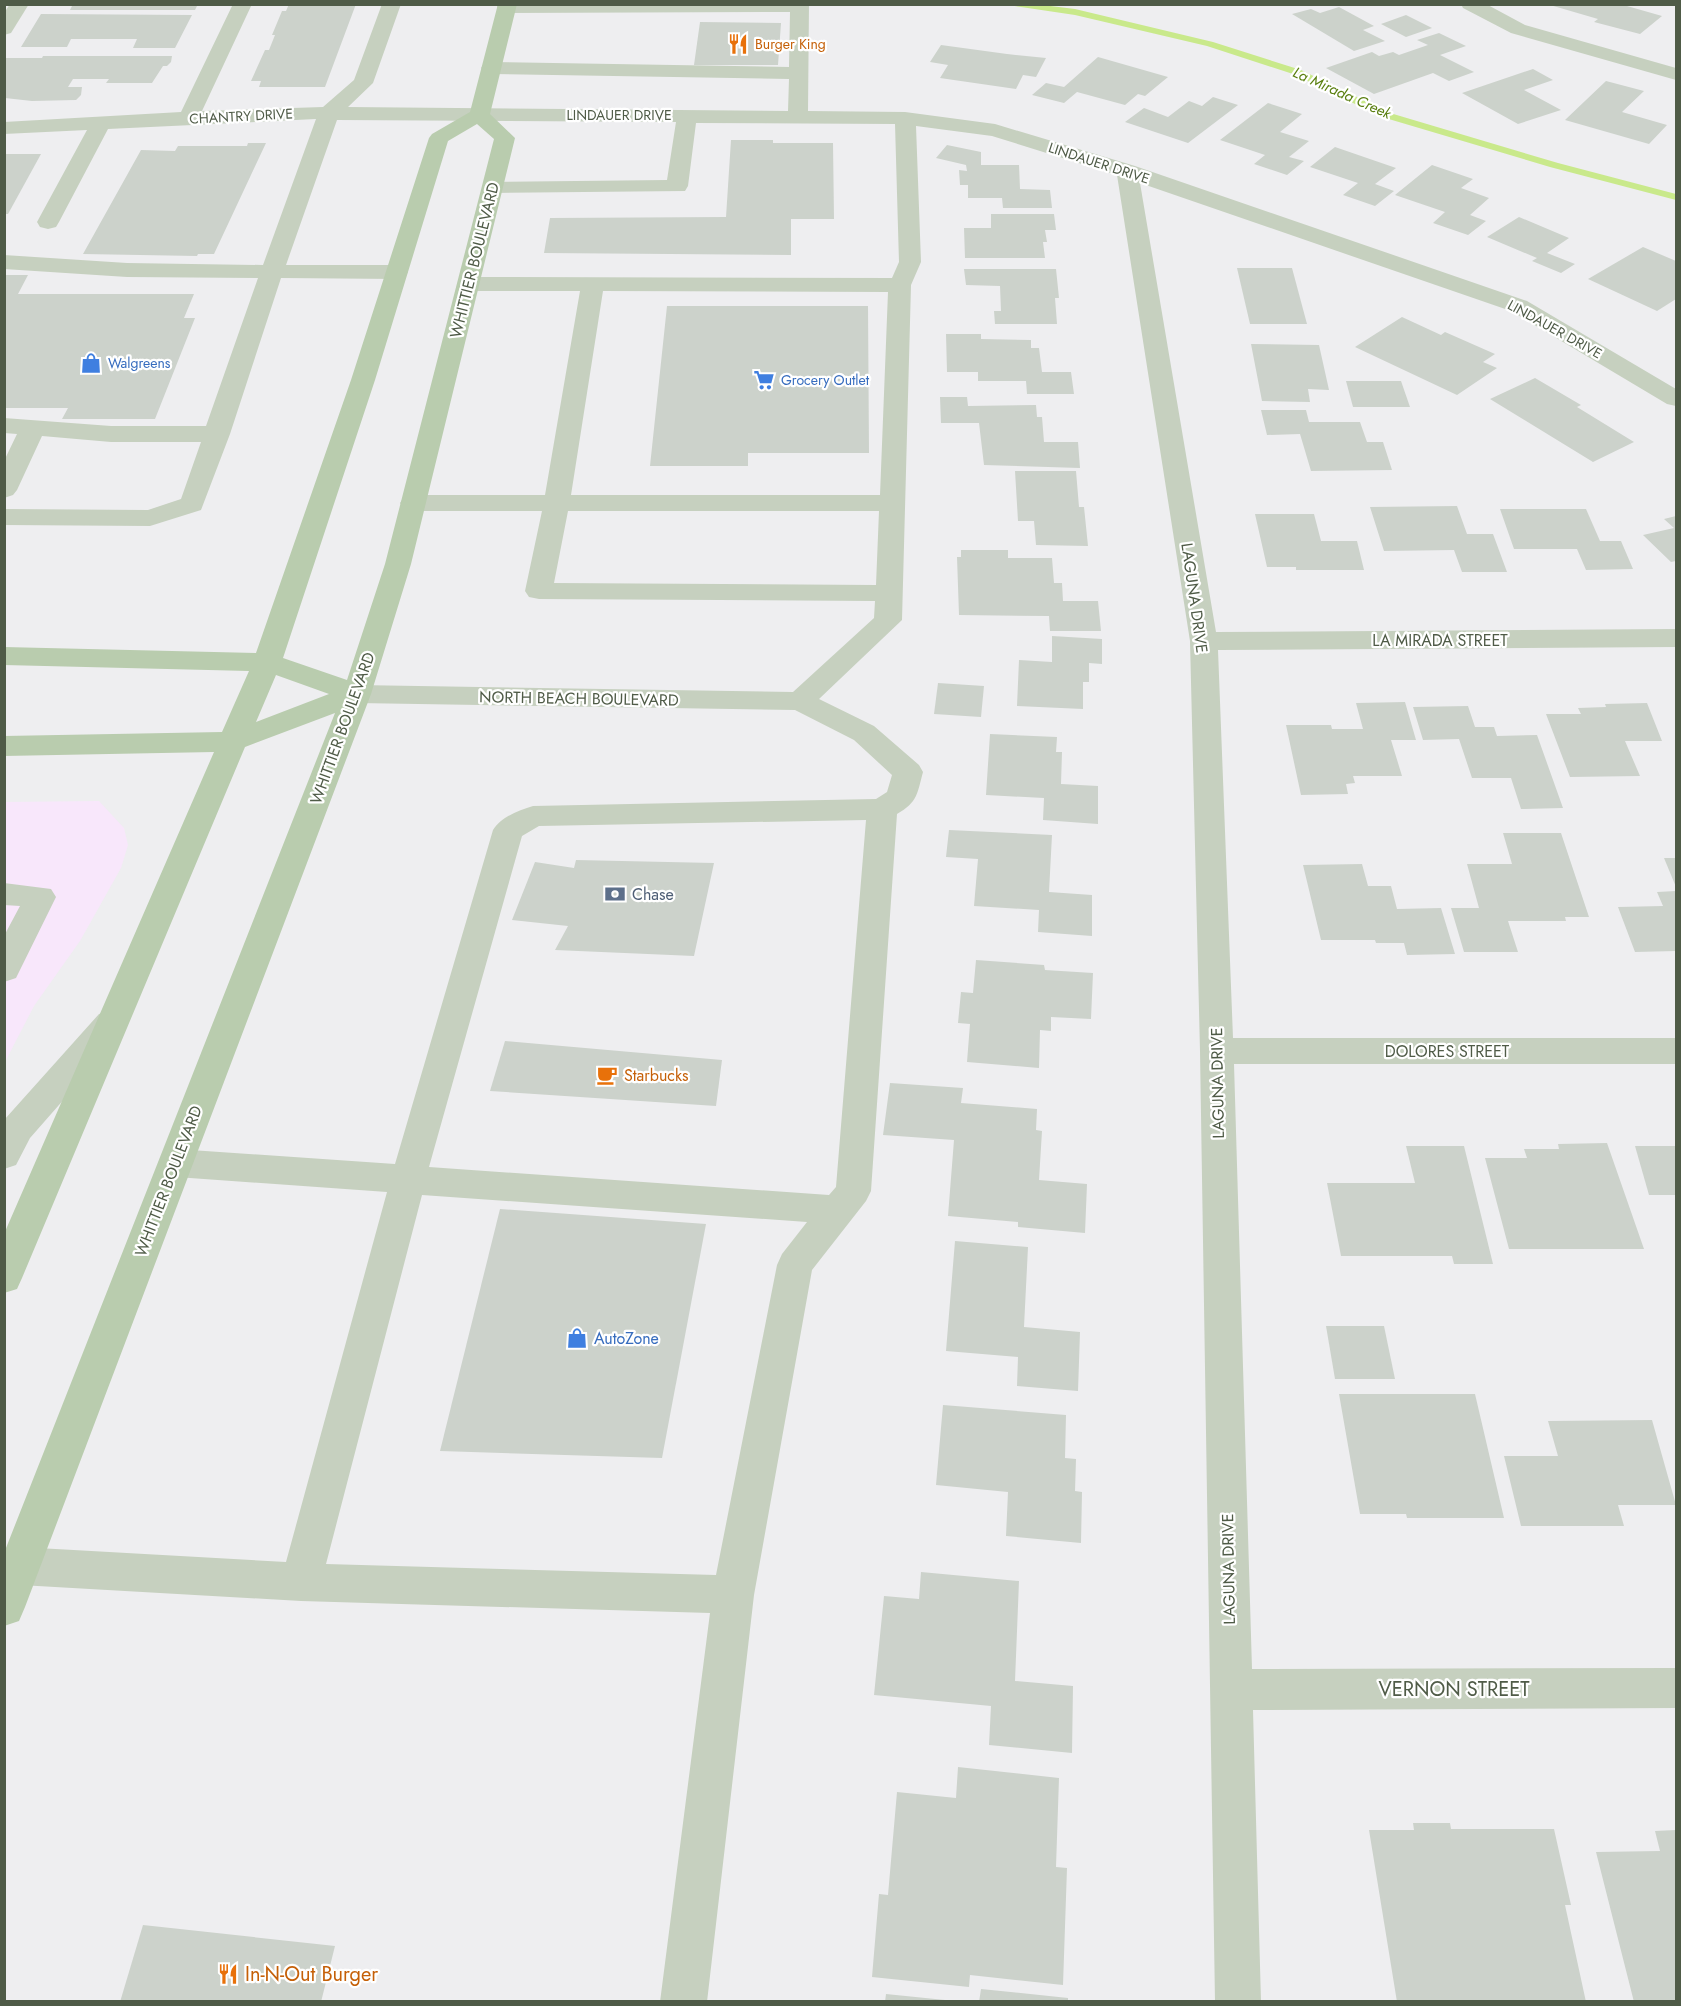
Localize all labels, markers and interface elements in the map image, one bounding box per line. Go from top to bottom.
restaurant icon: Burger King [726,32,750,56]
place label: Burger King [755,34,826,54]
water label: La Mirada Creek [1289,61,1395,125]
street label: CHANTRY DRIVE [189,103,293,129]
street label: LINDAUER DRIVE [566,105,672,125]
street label: LINDAUER DRIVE [1046,137,1152,189]
street label: WHITTIER BOULEVARD [444,180,505,341]
street label: LINDAUER DRIVE [1504,295,1606,363]
shop icon: Walgreens [79,351,103,375]
place label: Walgreens [108,353,171,373]
supermarket icon: Grocery Outlet [752,368,776,392]
place label: Grocery Outlet [781,370,870,390]
street label: LAGUNA DRIVE [1175,541,1214,655]
street label: LA MIRADA STREET [1372,629,1508,652]
street label: WHITTIER BOULEVARD [304,649,381,807]
street label: NORTH BEACH BOULEVARD [479,685,679,712]
bank icon: Chase [603,882,627,906]
place label: Chase [632,883,674,906]
street label: LAGUNA DRIVE [1205,1027,1230,1139]
street label: DOLORES STREET [1385,1040,1510,1063]
cafe icon: Starbucks [595,1063,619,1087]
place label: Starbucks [624,1064,688,1087]
street label: WHITTIER BOULEVARD [129,1102,208,1260]
shop icon: AutoZone [565,1326,589,1350]
place label: AutoZone [594,1327,659,1350]
street label: LAGUNA DRIVE [1216,1513,1241,1625]
street label: VERNON STREET [1379,1675,1530,1704]
place label: In-N-Out Burger [245,1960,378,1989]
restaurant icon: In-N-Out Burger [216,1962,240,1986]

